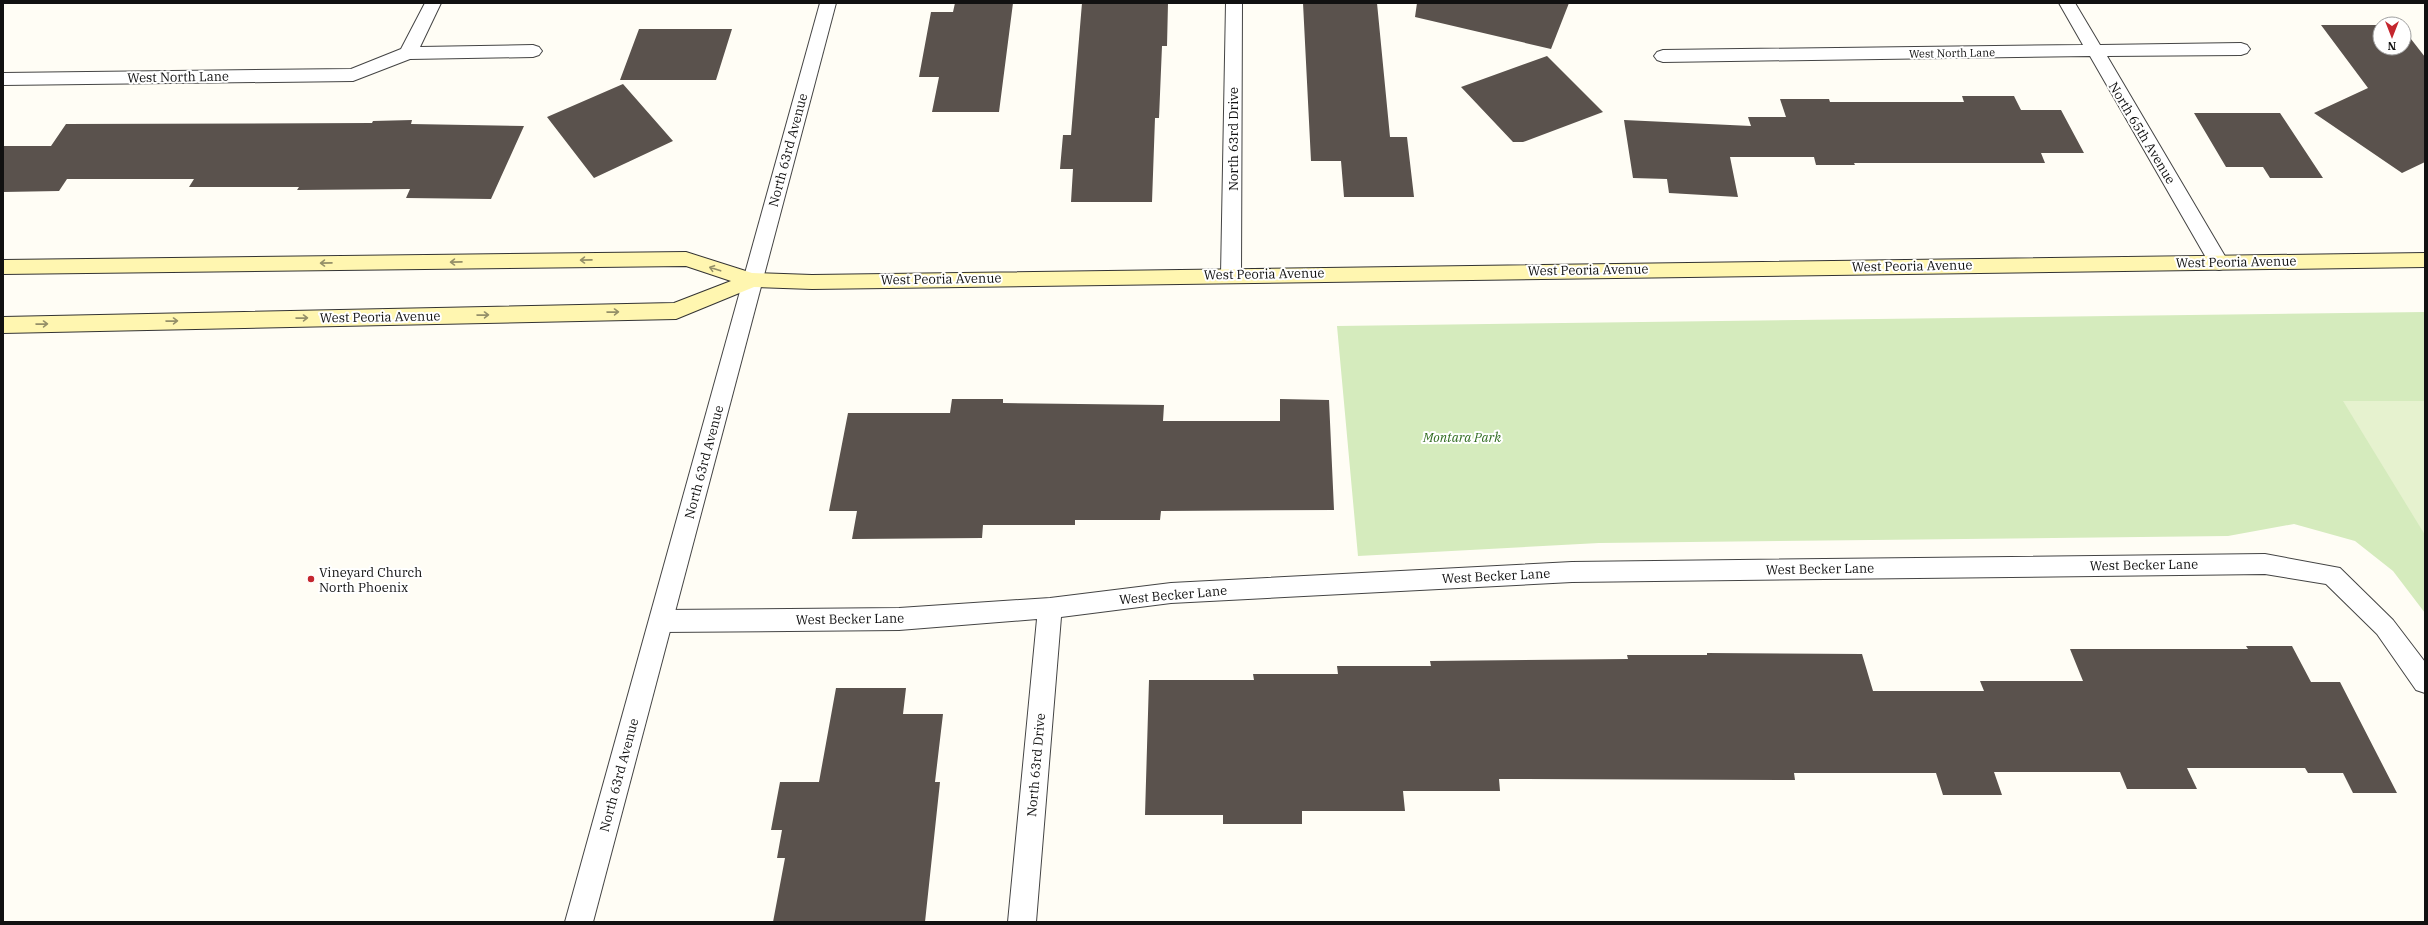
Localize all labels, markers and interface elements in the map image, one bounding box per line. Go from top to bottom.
north arrow [2372,16,2412,56]
text: N [2387,39,2396,53]
street label: West North Lane [1909,45,1995,61]
street label: West North Lane [127,68,229,86]
street label: North 65th Avenue [2105,79,2179,187]
street label: North 63rd Drive [1225,87,1242,191]
street label: North 63rd Avenue [765,91,811,209]
street label: West Peoria Avenue [2176,252,2296,272]
one-way arrow [580,256,593,264]
street label: West Peoria Avenue [1852,256,1972,276]
one-way arrow [450,258,463,266]
one-way arrow [320,259,333,267]
street label: West Peoria Avenue [1528,260,1648,280]
street label: West Peoria Avenue [1204,264,1324,284]
one-way arrow [708,265,721,272]
street label: West Peoria Avenue [881,269,1001,289]
street label: West Peoria Avenue [320,307,440,327]
one-way arrow [606,308,619,316]
one-way arrow [476,311,489,319]
one-way arrow [295,315,308,322]
one-way arrow [165,317,178,325]
one-way arrow [35,320,48,328]
street label: North 63rd Avenue [681,403,727,521]
park label: Montara Park [1422,429,1501,446]
street label: West Becker Lane [2090,556,2198,574]
street label: West Becker Lane [1766,560,1874,578]
place label: Vineyard Church North Phoenix [319,564,422,596]
street label: West Becker Lane [1441,565,1551,587]
marker: Vineyard Church North Phoenix [306,574,316,584]
street label: West Becker Lane [1118,582,1228,608]
street label: West Becker Lane [796,610,904,628]
street label: North 63rd Drive [1023,712,1049,818]
street label: North 63rd Avenue [596,716,642,834]

